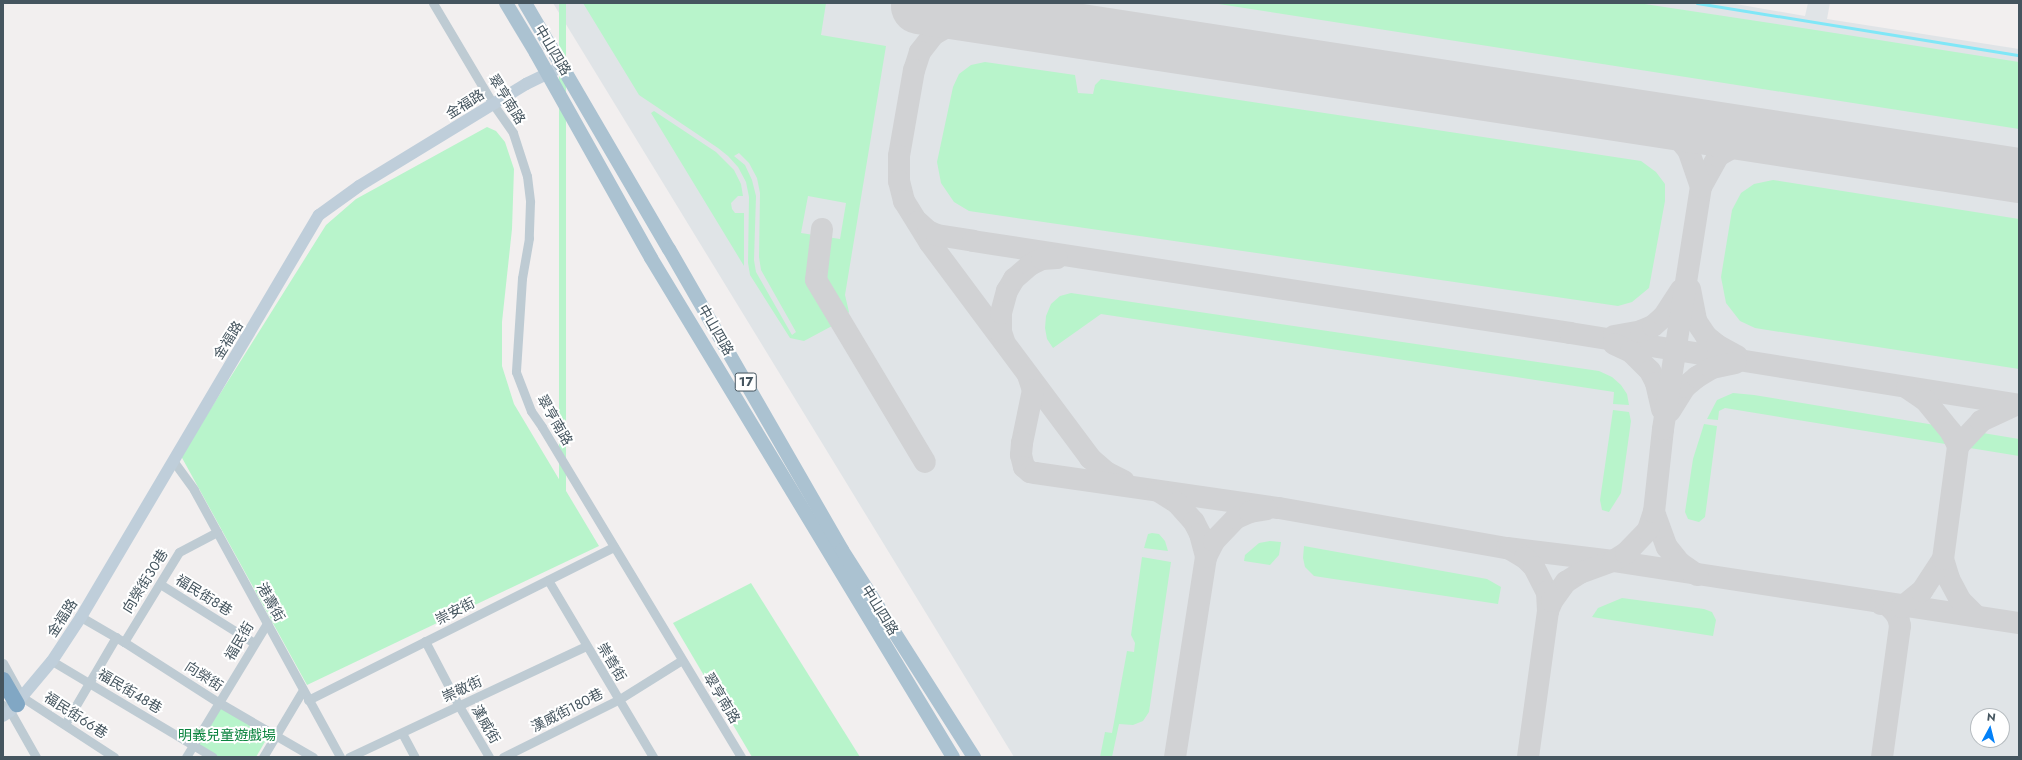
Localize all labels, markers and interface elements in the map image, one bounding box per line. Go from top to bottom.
street label: 中山四路 [531,22,575,78]
street label: 翠亨南路 [485,71,529,127]
street label: 金福路 [443,86,487,122]
street label: 中山四路 [695,302,737,358]
street label: 金福路 [210,318,246,362]
road number: 17 [734,371,758,393]
street label: 翠亨南路 [534,392,576,448]
street label: 向榮街30巷 [119,546,171,616]
street label: 福民街8巷 [173,571,235,619]
street label: 港壽街 [253,580,289,624]
street label: 中山四路 [858,582,902,638]
street label: 崇安街 [432,594,478,628]
street label: 金福路 [44,596,80,640]
street label: 福民街 [221,619,257,663]
street label: 崇善街 [594,640,630,684]
street label: 向榮街 [182,658,226,694]
street label: 福民街48巷 [95,665,165,717]
street label: 翠亨南路 [700,670,744,726]
street label: 崇敬街 [439,673,485,705]
street label: 漢威街180巷 [528,685,606,735]
street label: 福民街66巷 [41,688,111,742]
street label: 漢威街 [468,702,504,746]
north arrow [1970,708,2010,748]
text: N [1986,709,1997,726]
park label: 明義兒童遊戲場 [178,727,276,743]

